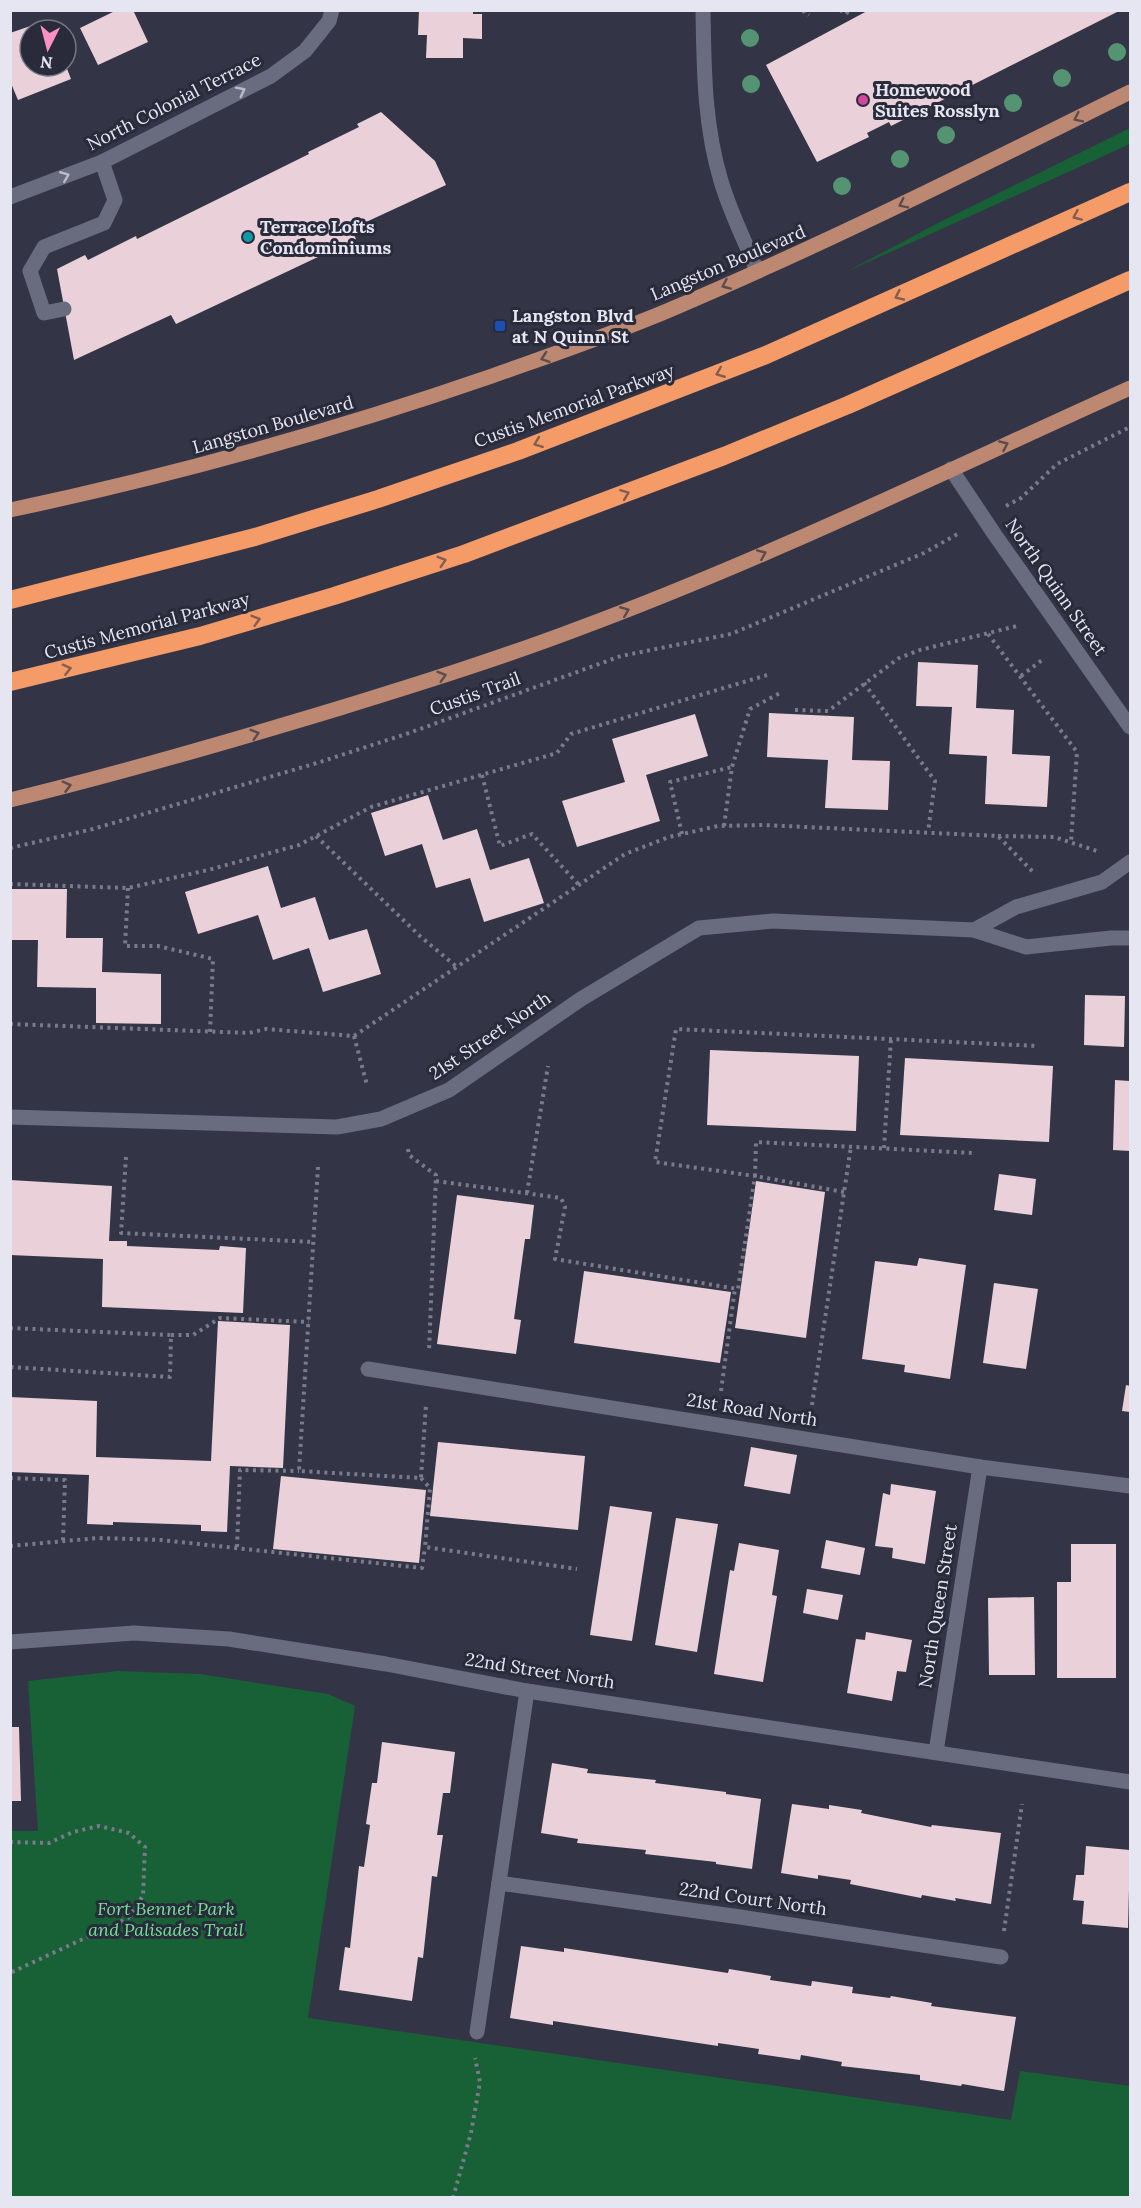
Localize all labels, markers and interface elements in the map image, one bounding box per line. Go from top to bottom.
north arrow [18,18,78,78]
street label: North Colonial Terrace [83,48,265,155]
text: N [39,52,54,74]
place label: Homewood Suites Rosslyn [875,78,1000,122]
one-way arrow [234,87,245,98]
marker: Homewood Suites Rosslyn [856,93,870,107]
one-way arrow [1074,111,1084,122]
one-way arrow [59,171,70,183]
one-way arrow [899,197,910,209]
one-way arrow [1072,209,1083,221]
place label: Terrace Lofts Condominiums [260,215,391,259]
street label: Langston Boulevard [647,219,809,306]
marker: Terrace Lofts Condominiums [241,230,255,244]
one-way arrow [721,278,732,290]
one-way arrow [895,289,906,301]
place label: Langston Blvd at N Quinn St [512,304,634,348]
marker: Langston Blvd at N Quinn St [493,319,507,333]
one-way arrow [540,350,551,363]
street label: Custis Memorial Parkway [470,358,678,453]
one-way arrow [715,366,726,378]
street label: Langston Boulevard [190,391,356,458]
one-way arrow [533,436,544,449]
one-way arrow [998,440,1009,452]
one-way arrow [619,489,630,501]
street label: North Quinn Street [1000,514,1112,660]
one-way arrow [756,550,767,562]
one-way arrow [436,556,447,569]
street label: Custis Memorial Parkway [42,587,253,664]
one-way arrow [619,605,630,618]
one-way arrow [250,615,261,627]
one-way arrow [62,664,72,677]
street label: Custis Trail [426,666,523,721]
one-way arrow [436,671,446,683]
one-way arrow [249,729,260,741]
one-way arrow [61,781,72,793]
street label: 21st Street North [425,986,555,1085]
street label: 21st Road North [685,1388,820,1431]
street label: North Queen Street [913,1522,962,1690]
street label: 22nd Street North [464,1647,617,1694]
street label: 22nd Court North [678,1877,829,1920]
park label: Fort Bennet Park and Palisades Trail [88,1897,244,1941]

